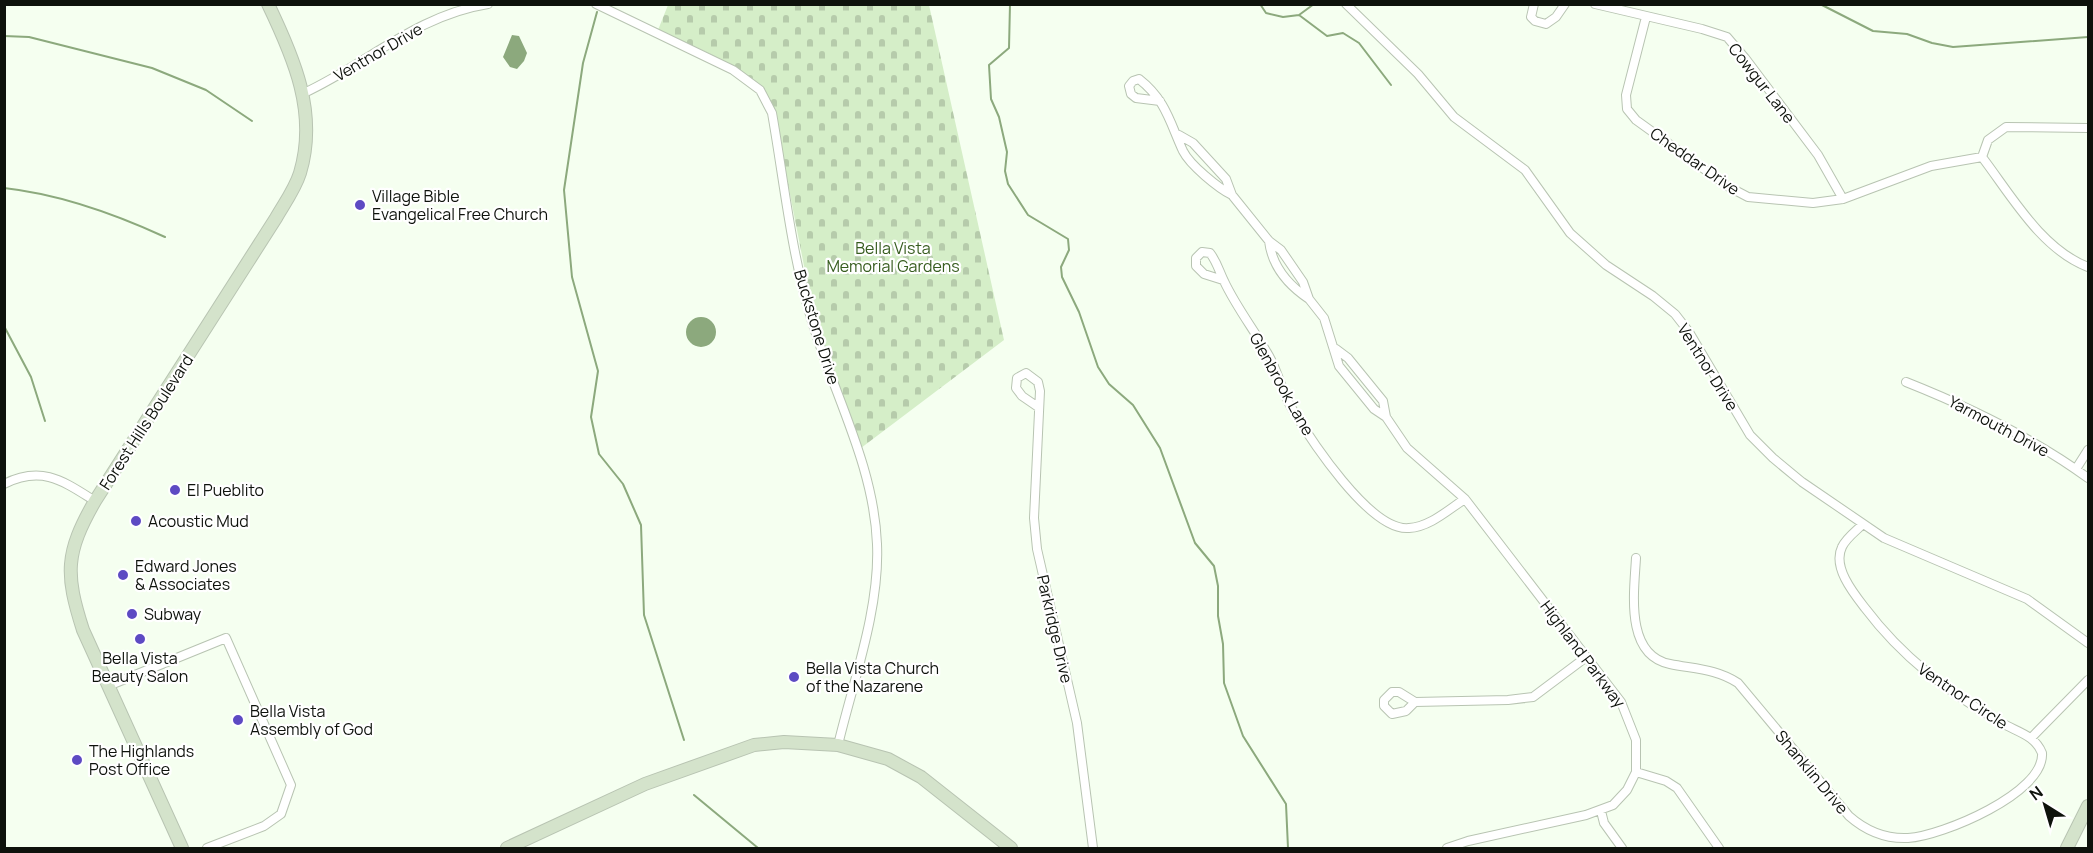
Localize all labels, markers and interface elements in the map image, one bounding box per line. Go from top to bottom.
street label: Ventnor Drive [330,18,426,86]
street label: Cowgur Lane [1724,38,1800,128]
street label: Cheddar Drive [1646,122,1744,200]
place label: Village Bible Evangelical Free Church [372,185,548,225]
marker: Village Bible Evangelical Free Church [353,198,367,212]
park label: Bella Vista Memorial Gardens [826,237,960,277]
street label: Buckstone Drive [789,267,845,387]
street label: Ventnor Drive [1672,319,1744,415]
street label: Glenbrook Lane [1245,329,1319,439]
street label: Forest Hills Boulevard [94,350,198,494]
street label: Yarmouth Drive [1945,390,2053,462]
place label: El Pueblito [187,479,264,501]
marker: El Pueblito [168,483,182,497]
place label: Acoustic Mud [148,510,249,532]
marker: Acoustic Mud [129,514,143,528]
place label: Edward Jones & Associates [135,555,237,595]
marker: Edward Jones & Associates [116,568,130,582]
street label: Parkridge Drive [1032,573,1078,685]
street label: Highland Parkway [1535,596,1631,713]
place label: Subway [144,603,202,625]
marker: Subway [125,607,139,621]
marker: Bella Vista Beauty Salon [133,632,147,646]
place label: Bella Vista Beauty Salon [92,647,188,687]
place label: Bella Vista Church of the Nazarene [806,657,939,697]
street label: Ventnor Circle [1914,658,2012,734]
marker: Bella Vista Church of the Nazarene [787,670,801,684]
place label: Bella Vista Assembly of God [250,700,373,740]
marker: Bella Vista Assembly of God [231,713,245,727]
street label: Shanklin Drive [1770,725,1854,819]
place label: The Highlands Post Office [89,740,194,780]
marker: The Highlands Post Office [70,753,84,767]
north arrow [2015,775,2075,835]
text: N [2025,781,2047,805]

